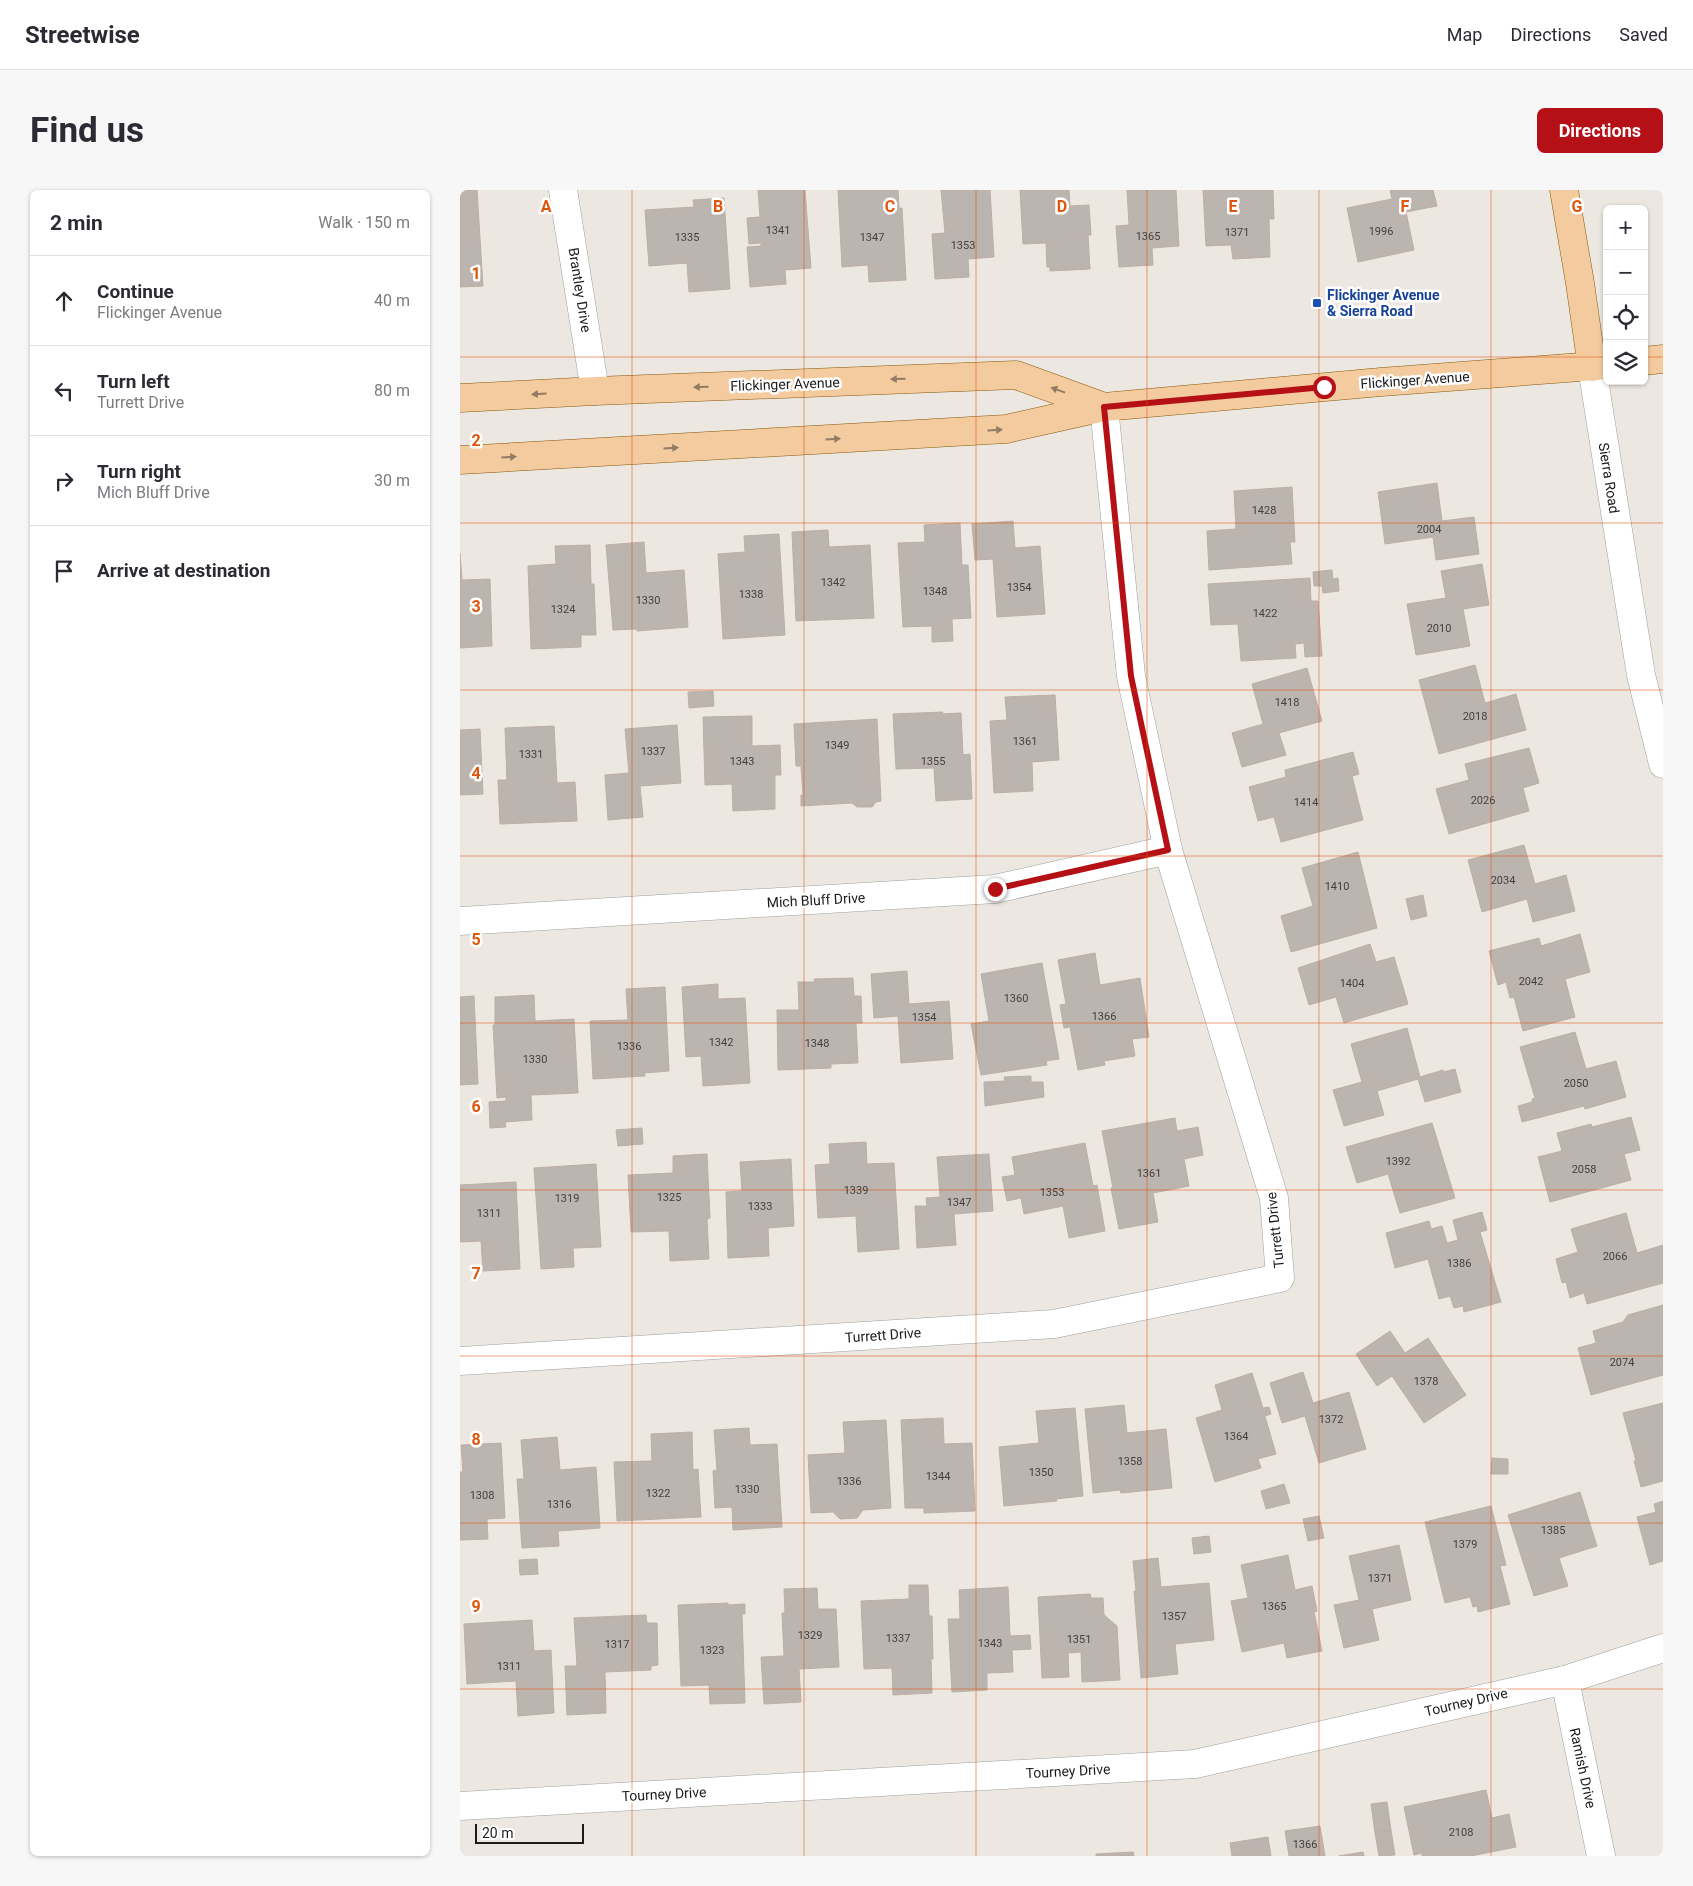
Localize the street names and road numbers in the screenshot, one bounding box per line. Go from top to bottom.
street label: Brantley Drive [565,247,595,333]
street label: Flickinger Avenue [1360,368,1470,392]
street label: Flickinger Avenue [730,374,840,394]
street label: Sierra Road [1595,441,1623,515]
street label: Mich Bluff Drive [766,889,866,911]
street label: Turrett Drive [1263,1191,1287,1269]
street label: Turrett Drive [844,1324,922,1346]
street label: Tourney Drive [1423,1685,1509,1719]
street label: Ramish Drive [1567,1726,1599,1810]
street label: Tourney Drive [1025,1761,1111,1781]
street label: Tourney Drive [621,1784,707,1804]

